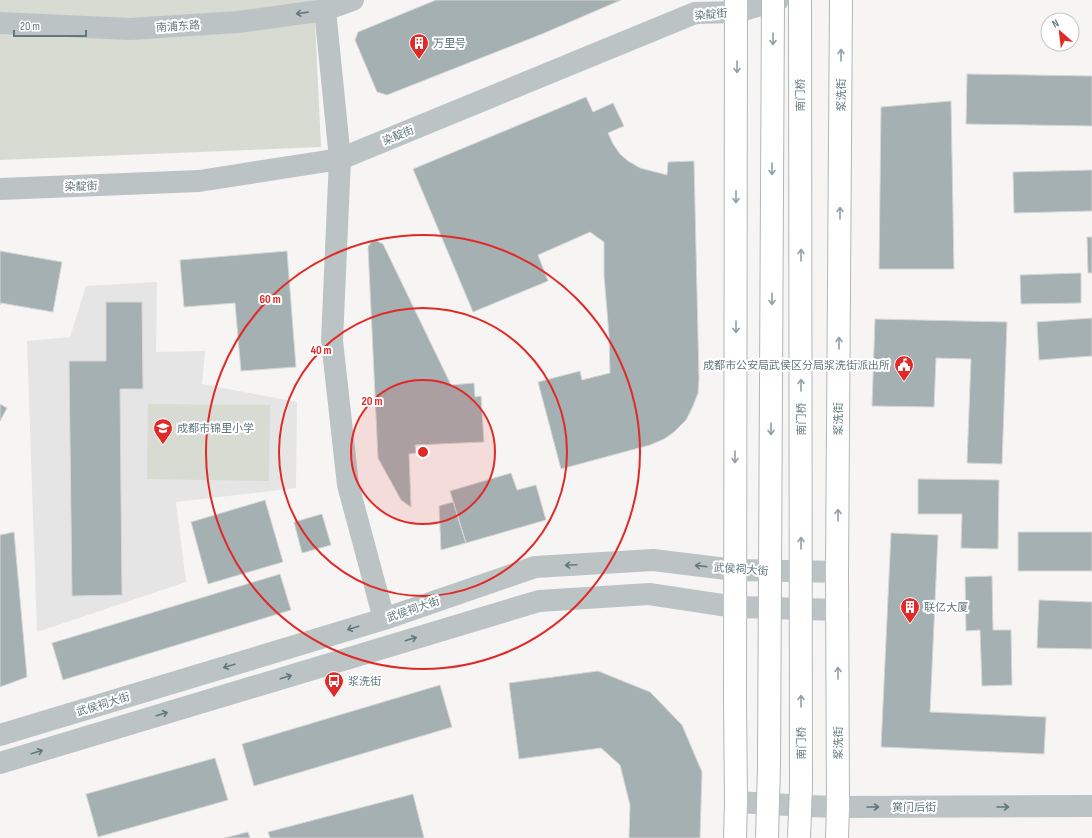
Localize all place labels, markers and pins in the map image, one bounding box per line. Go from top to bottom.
building icon: 万里号 [408,32,430,60]
place label: 万里号 [433,37,466,50]
public building icon: 成都市公安局武侯区分局浆洗街派出所 [893,354,915,382]
place label: 成都市公安局武侯区分局浆洗街派出所 [703,359,890,372]
school or university icon: 成都市锦里小学 [152,417,174,445]
place label: 成都市锦里小学 [177,422,254,435]
centre of rings [416,445,430,459]
building icon: 联亿大厦 [899,596,921,624]
place label: 联亿大厦 [924,601,968,614]
bus stop icon: 浆洗街 [323,670,345,698]
place label: 浆洗街 [348,675,381,688]

